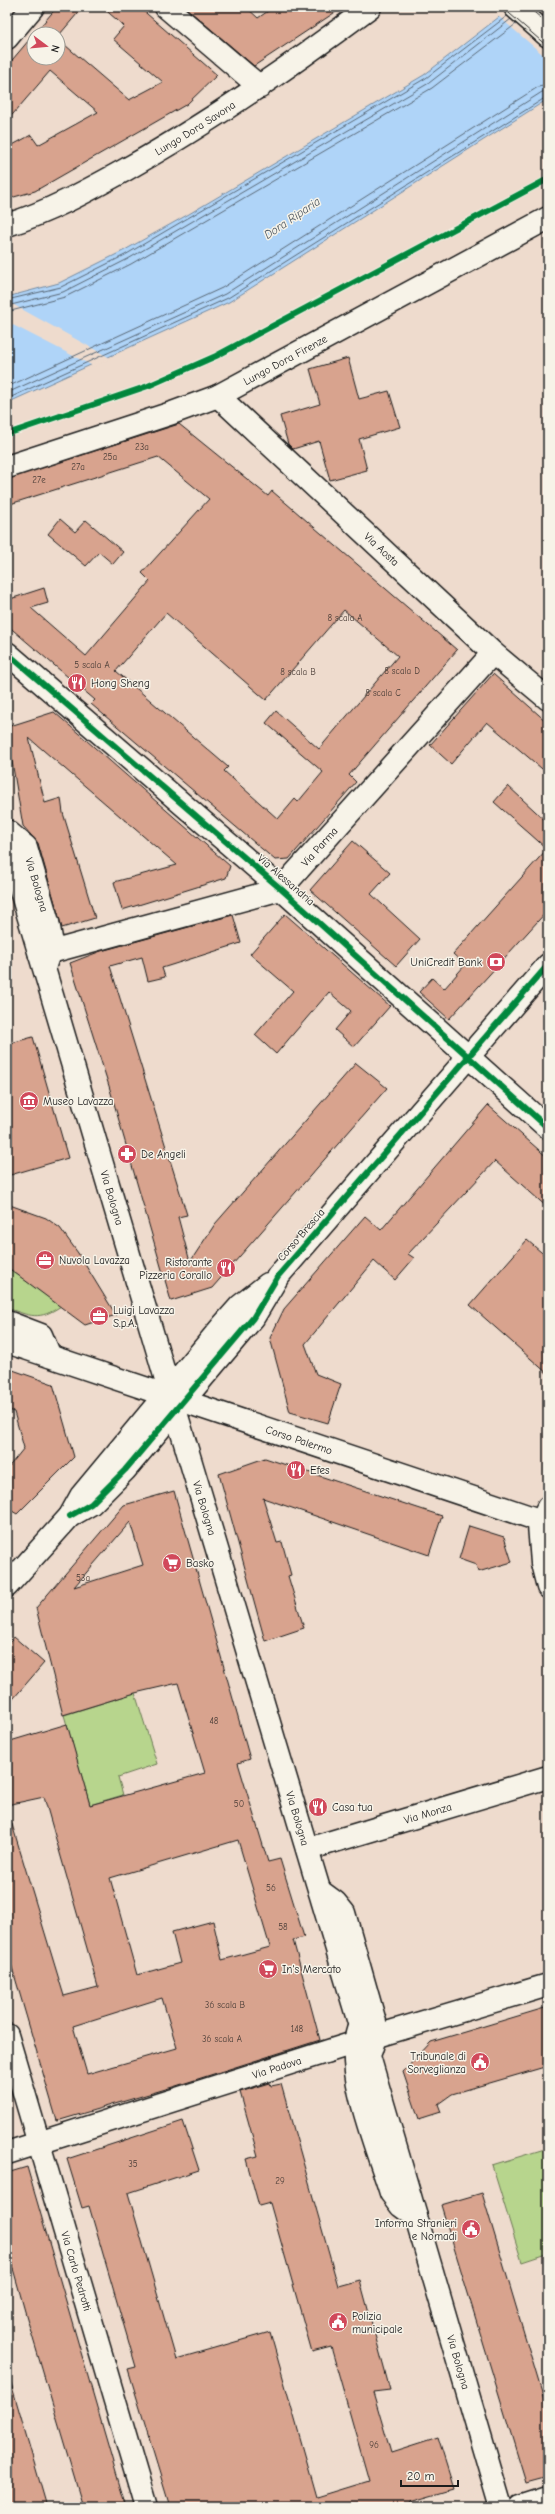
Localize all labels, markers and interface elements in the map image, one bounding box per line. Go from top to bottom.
north arrow [26,26,66,66]
text: N [48,43,62,54]
street label: Lungo Dora Savona [152,98,238,158]
water label: Dora Riparia [261,194,323,242]
street label: Lungo Dora Firenze [241,332,330,388]
house number: 23a [135,442,149,452]
house number: 25a [103,452,117,462]
house number: 27a [71,462,85,472]
house number: 27e [32,475,46,485]
street label: Via Aosta [361,530,402,568]
house number: 8 scala A [327,613,363,623]
house number: 5 scala A [74,660,110,670]
house number: 8 scala D [384,666,420,676]
house number: 8 scala B [280,667,316,677]
restaurant icon: Hong Sheng [66,672,88,694]
place label: Hong Sheng [91,677,150,690]
house number: 8 scala C [365,688,401,698]
street label: Via Parma [298,824,340,869]
street label: Via Alessandria [255,852,317,908]
street label: Via Bologna [23,856,51,913]
bank icon: UniCredit Bank [485,951,507,973]
place label: UniCredit Bank [410,956,483,969]
museum icon: Museo Lavazza [18,1090,40,1112]
place label: Museo Lavazza [43,1095,113,1108]
pharmacy icon: De Angeli [116,1143,138,1165]
place label: De Angeli [141,1148,186,1161]
street label: Via Bologna [98,1169,126,1227]
street label: Corso Brescia [275,1206,327,1264]
office icon: Nuvola Lavazza [34,1249,56,1271]
place label: Nuvola Lavazza [59,1254,130,1267]
place label: Ristorante Pizzeria Corallo [139,1256,212,1282]
restaurant icon: Ristorante Pizzeria Corallo [215,1257,237,1279]
place label: Luigi Lavazza S.p.A. [113,1304,175,1330]
office icon: Luigi Lavazza S.p.A. [88,1305,110,1327]
street label: Corso Palermo [264,1423,334,1457]
restaurant icon: Efes [285,1459,307,1481]
place label: Efes [310,1464,330,1477]
street label: Via Bologna [190,1479,219,1537]
supermarket icon: Basko [161,1552,183,1574]
place label: Basko [186,1557,214,1570]
house number: 53a [76,1573,90,1583]
house number: 48 [210,1716,219,1726]
street label: Via Bologna [283,1790,312,1847]
restaurant icon: Casa tua [307,1796,329,1818]
house number: 50 [234,1799,244,1809]
street label: Via Monza [402,1800,453,1826]
place label: Casa tua [332,1801,373,1814]
house number: 56 [266,1883,276,1893]
house number: 58 [278,1922,288,1932]
supermarket icon: In's Mercato [257,1958,279,1980]
place label: In's Mercato [282,1963,341,1976]
house number: 36 scala B [205,2000,246,2010]
house number: 148 [291,2024,304,2034]
house number: 36 scala A [202,2034,242,2044]
place label: Tribunale di Sorveglianza [407,2050,466,2076]
public building icon: Tribunale di Sorveglianza [469,2051,491,2073]
street label: Via Padova [251,2054,303,2081]
house number: 35 [128,2159,138,2169]
house number: 29 [275,2176,285,2186]
place label: Informa Stranieri e Nomadi [375,2217,457,2243]
public building icon: Informa Stranieri e Nomadi [460,2218,482,2240]
street label: Via Carlo Pedrotti [59,2230,94,2312]
place label: Polizia municipale [352,2310,403,2336]
public building icon: Polizia municipale [327,2311,349,2333]
street label: Via Bologna [444,2333,473,2391]
house number: 96 [369,2440,379,2450]
scale bar [401,2462,458,2488]
text: 20 m [407,2469,435,2483]

